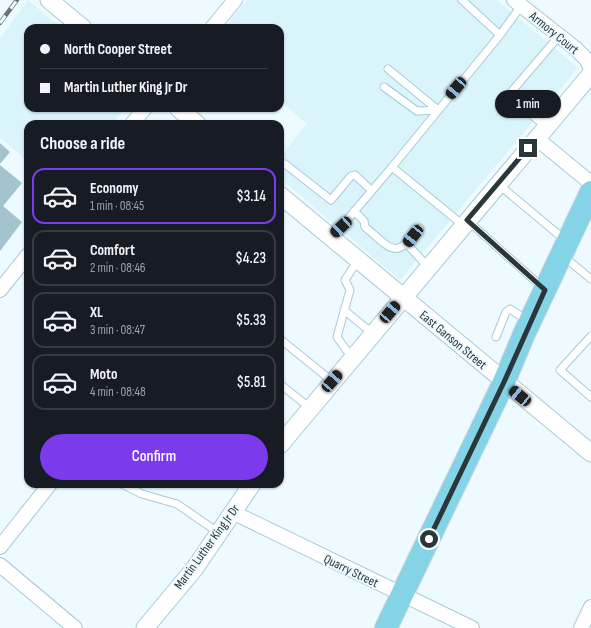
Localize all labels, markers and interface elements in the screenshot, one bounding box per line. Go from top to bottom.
street label: Armory Court [525,8,582,58]
text: North Cooper Street [64,40,172,59]
car [444,75,468,101]
text: Martin Luther King Jr Dr [64,78,187,97]
callout: 1 min [495,90,561,118]
text: 1 min [516,96,540,112]
text: Choose a ride [40,133,125,154]
route end [519,139,537,157]
icon: car [42,178,78,214]
text: Economy [90,179,139,198]
text: $3.14 [236,187,266,206]
text: 1 min · 08:45 [90,198,144,214]
car [328,214,354,240]
car [401,223,425,249]
icon: car [42,240,78,276]
text: Comfort [90,241,135,260]
text: $4.23 [235,249,266,268]
text: 2 min · 08:46 [90,260,146,276]
car [378,299,402,325]
icon: car [42,302,78,338]
text: XL [90,303,103,322]
street label: East Ganson Street [416,307,490,373]
text: $5.33 [236,311,266,330]
text: 3 min · 08:47 [90,322,145,338]
icon: car [42,364,78,400]
text: Moto [90,365,117,384]
car [320,368,344,394]
text: $5.81 [236,373,266,392]
text: 4 min · 08:48 [90,384,146,400]
car [507,384,533,408]
button: Confirm [40,434,268,480]
street label: Martin Luther King Jr Dr [171,501,243,593]
route start [420,530,438,548]
street label: Quarry Street [321,551,381,591]

